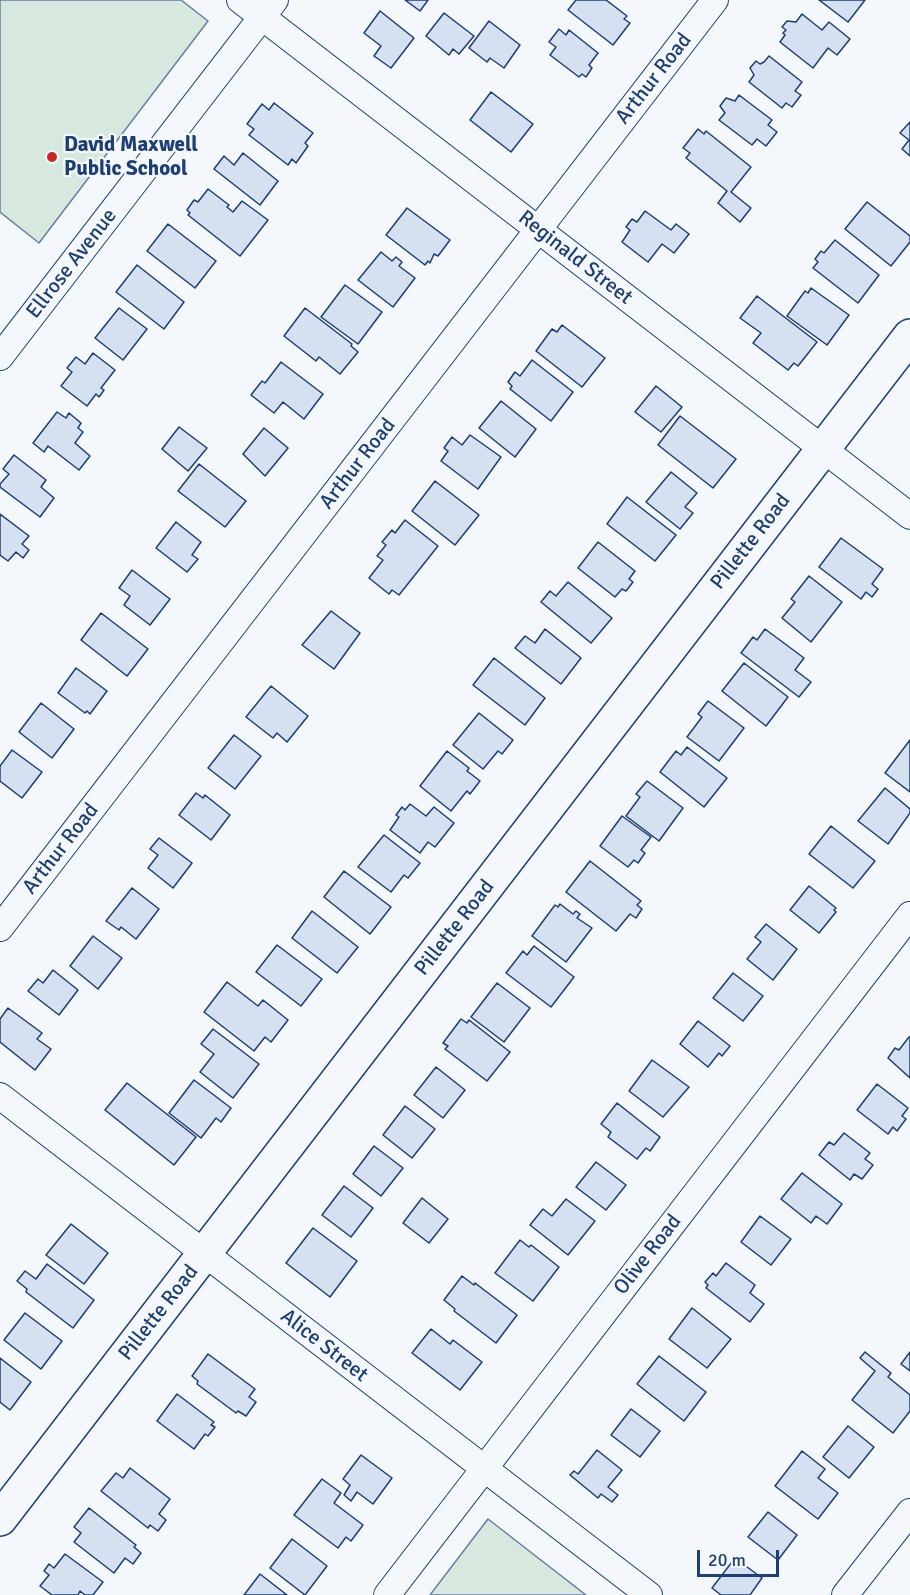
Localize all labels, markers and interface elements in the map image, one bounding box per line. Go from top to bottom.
street label: Arthur Road [611,28,697,130]
place label: David Maxwell Public School [64,132,198,182]
marker: David Maxwell Public School [45,150,59,164]
street label: Ellrose Avenue [21,204,123,324]
street label: Reginald Street [513,206,637,310]
street label: Arthur Road [315,413,401,515]
street label: Pillette Road [706,489,796,595]
street label: Arthur Road [18,798,104,900]
street label: Pillette Road [410,875,500,981]
street label: Olive Road [609,1210,687,1300]
street label: Pillette Road [114,1260,204,1366]
street label: Alice Street [275,1304,373,1388]
scale bar [700,1538,782,1576]
text: 20 m [708,1549,746,1571]

